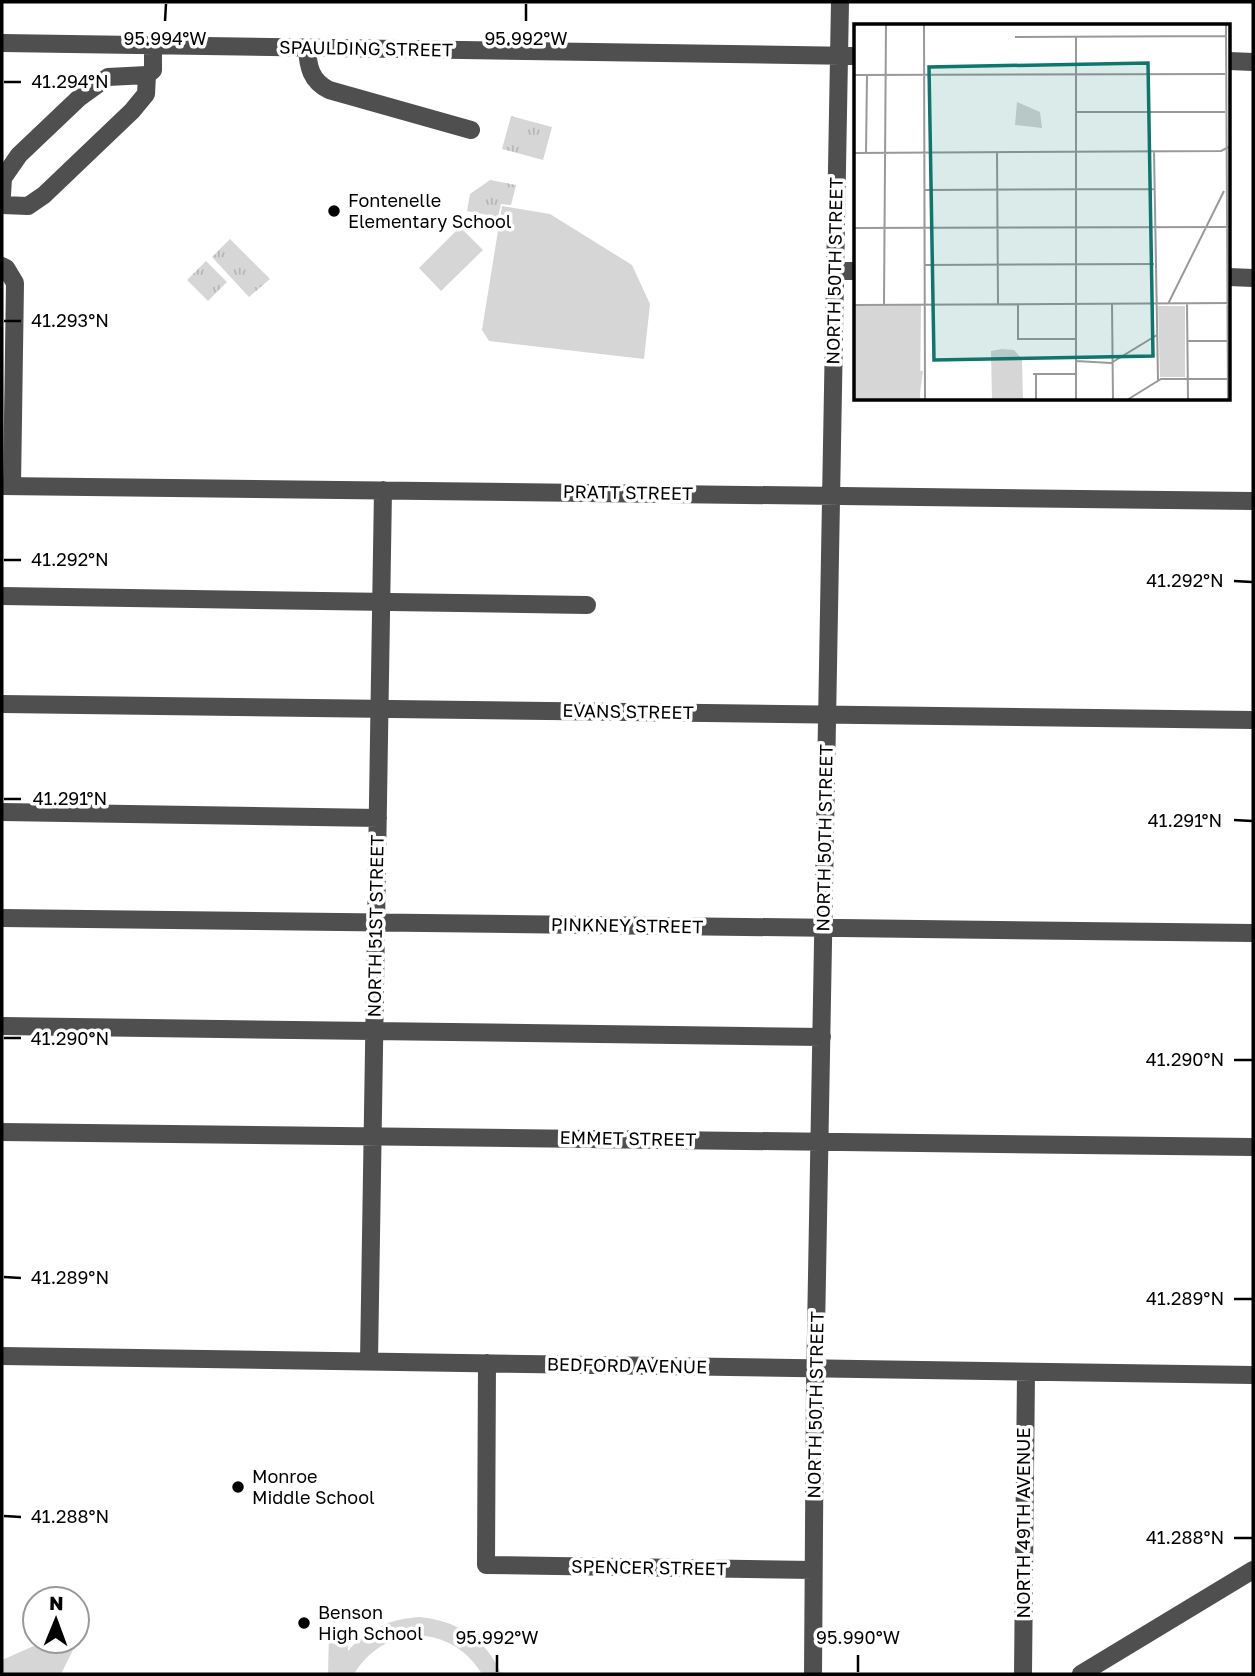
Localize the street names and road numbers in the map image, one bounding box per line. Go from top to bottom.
street label: SPAULDING STREET [279,35,453,61]
street label: NORTH 50TH STREET [821,177,847,365]
street label: PRATT STREET [563,480,693,504]
street label: EVANS STREET [562,699,694,723]
street label: NORTH 50TH STREET [811,744,837,932]
street label: NORTH 51ST STREET [362,834,388,1017]
street label: PINKNEY STREET [551,913,703,937]
street label: EMMET STREET [559,1126,697,1150]
street label: NORTH 50TH STREET [802,1311,828,1499]
street label: BEDFORD AVENUE [547,1353,707,1377]
street label: NORTH 49TH AVENUE [1012,1428,1034,1618]
street label: SPENCER STREET [571,1555,727,1579]

